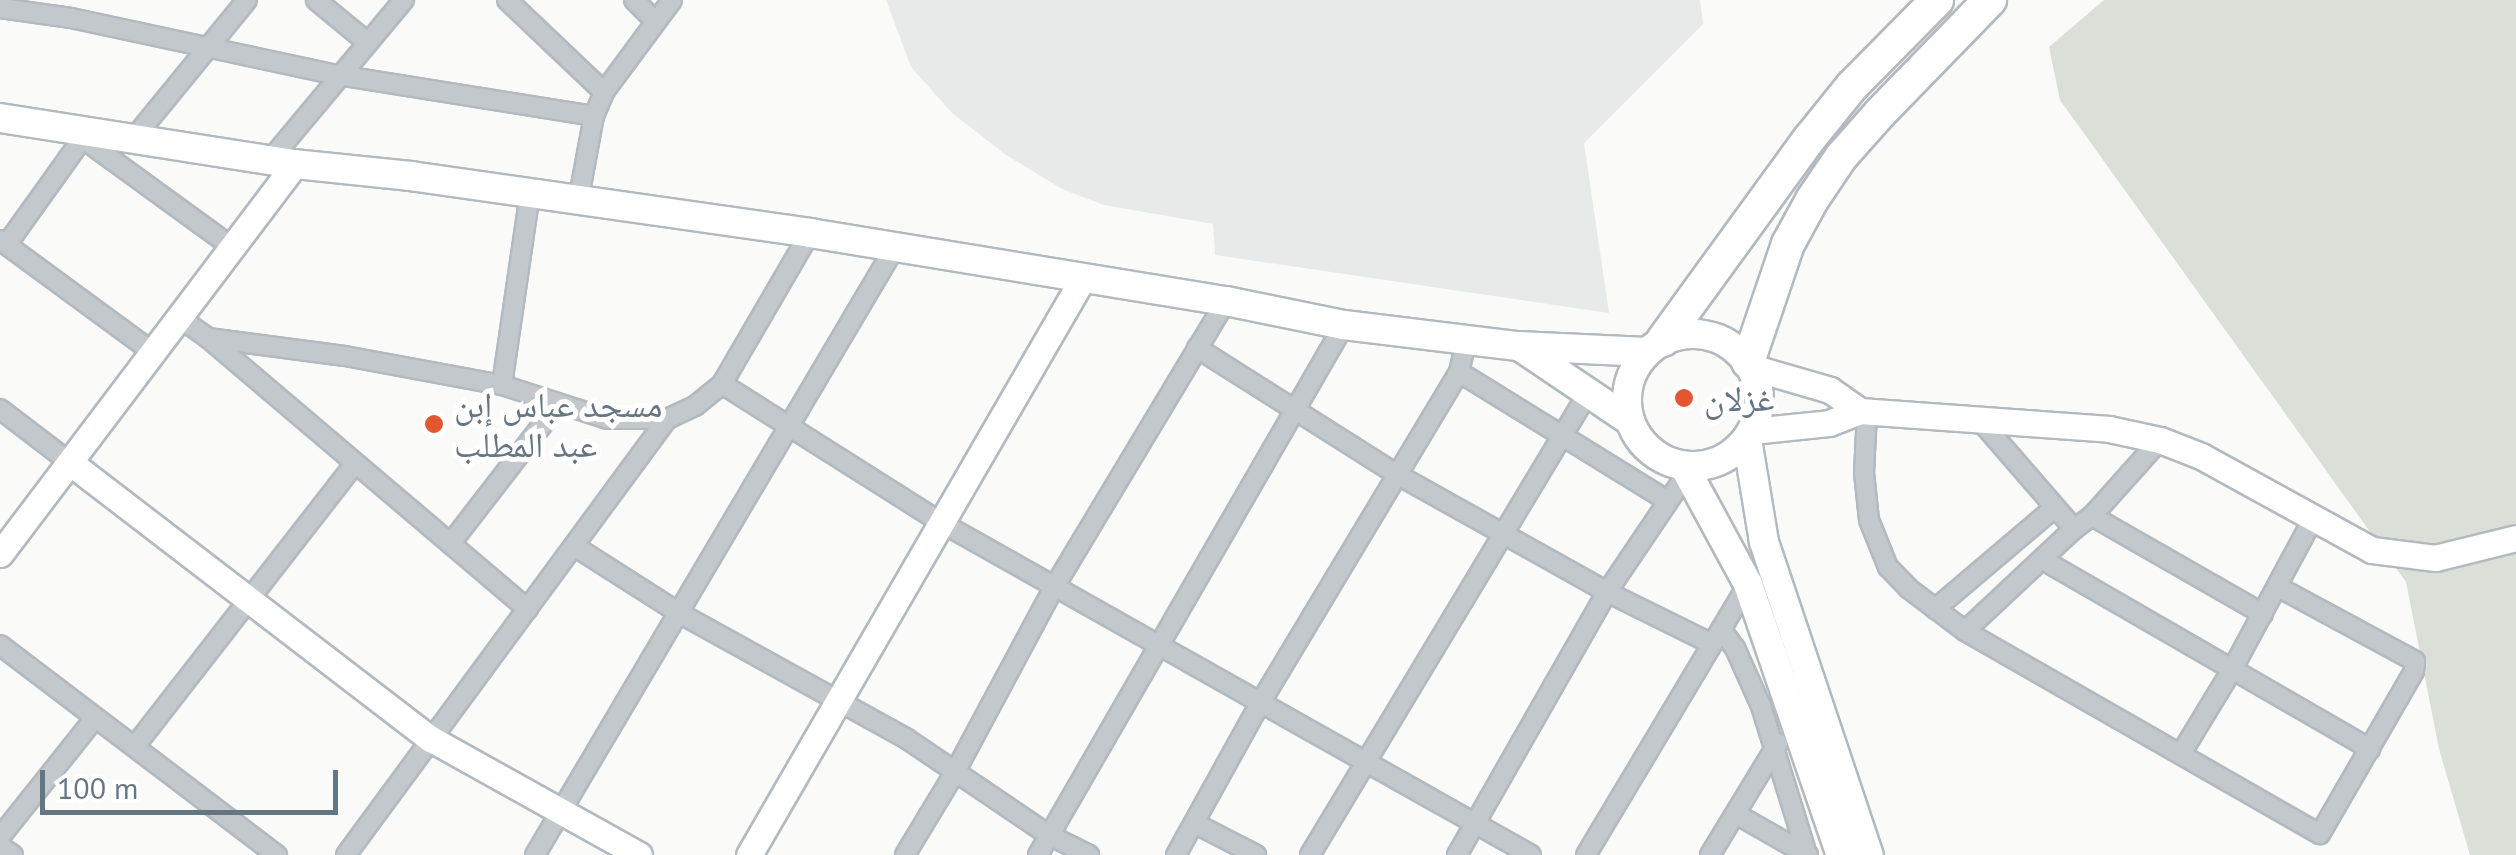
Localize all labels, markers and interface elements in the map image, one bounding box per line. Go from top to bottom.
place label: غزلان [1704,377,1774,419]
place label: مسجد عباس إبن عبد المطلب [454,383,662,465]
marker: غزلان [1673,387,1695,409]
marker: مسجد عباس إبن عبد المطلب [423,413,445,435]
scale bar [45,750,342,812]
text: 100 m [57,768,138,807]

